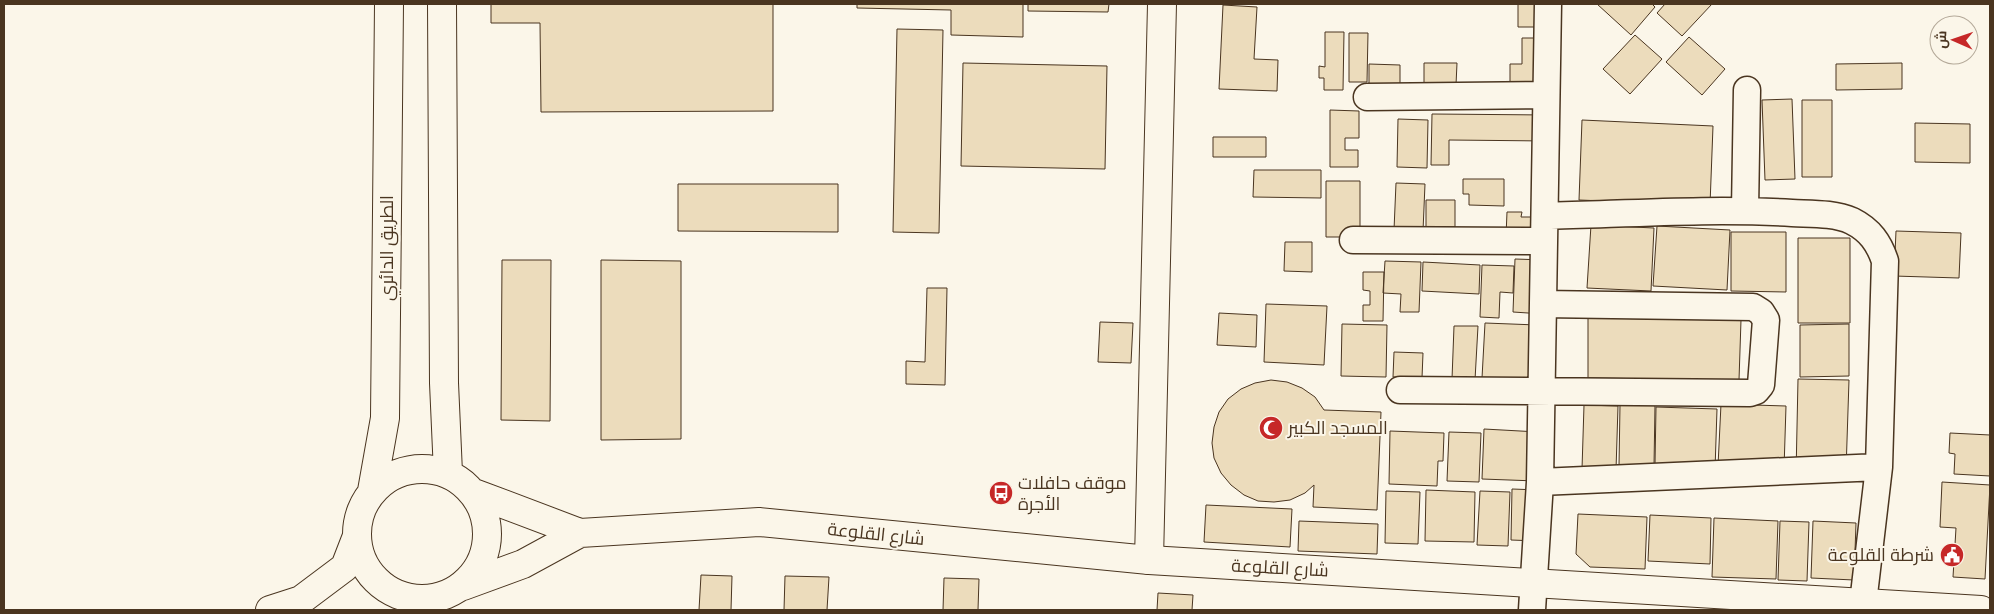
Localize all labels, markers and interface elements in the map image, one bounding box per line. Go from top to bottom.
north arrow [1929,15,1979,65]
text: ش [1933,30,1950,49]
street label: الطريق الدائري [376,195,401,301]
mosque icon: المسجد الكبير [1258,415,1284,441]
place label: المسجد الكبير [1287,417,1388,439]
place label: موقف حافلات الأجرة [1018,472,1127,515]
bus stop icon: موقف حافلات الأجرة [988,480,1014,506]
street label: شارع القلوعة [826,518,926,551]
public building icon: شرطة القلوعة [1939,542,1965,568]
place label: شرطة القلوعة [1828,544,1934,566]
street label: شارع القلوعة [1231,554,1329,583]

